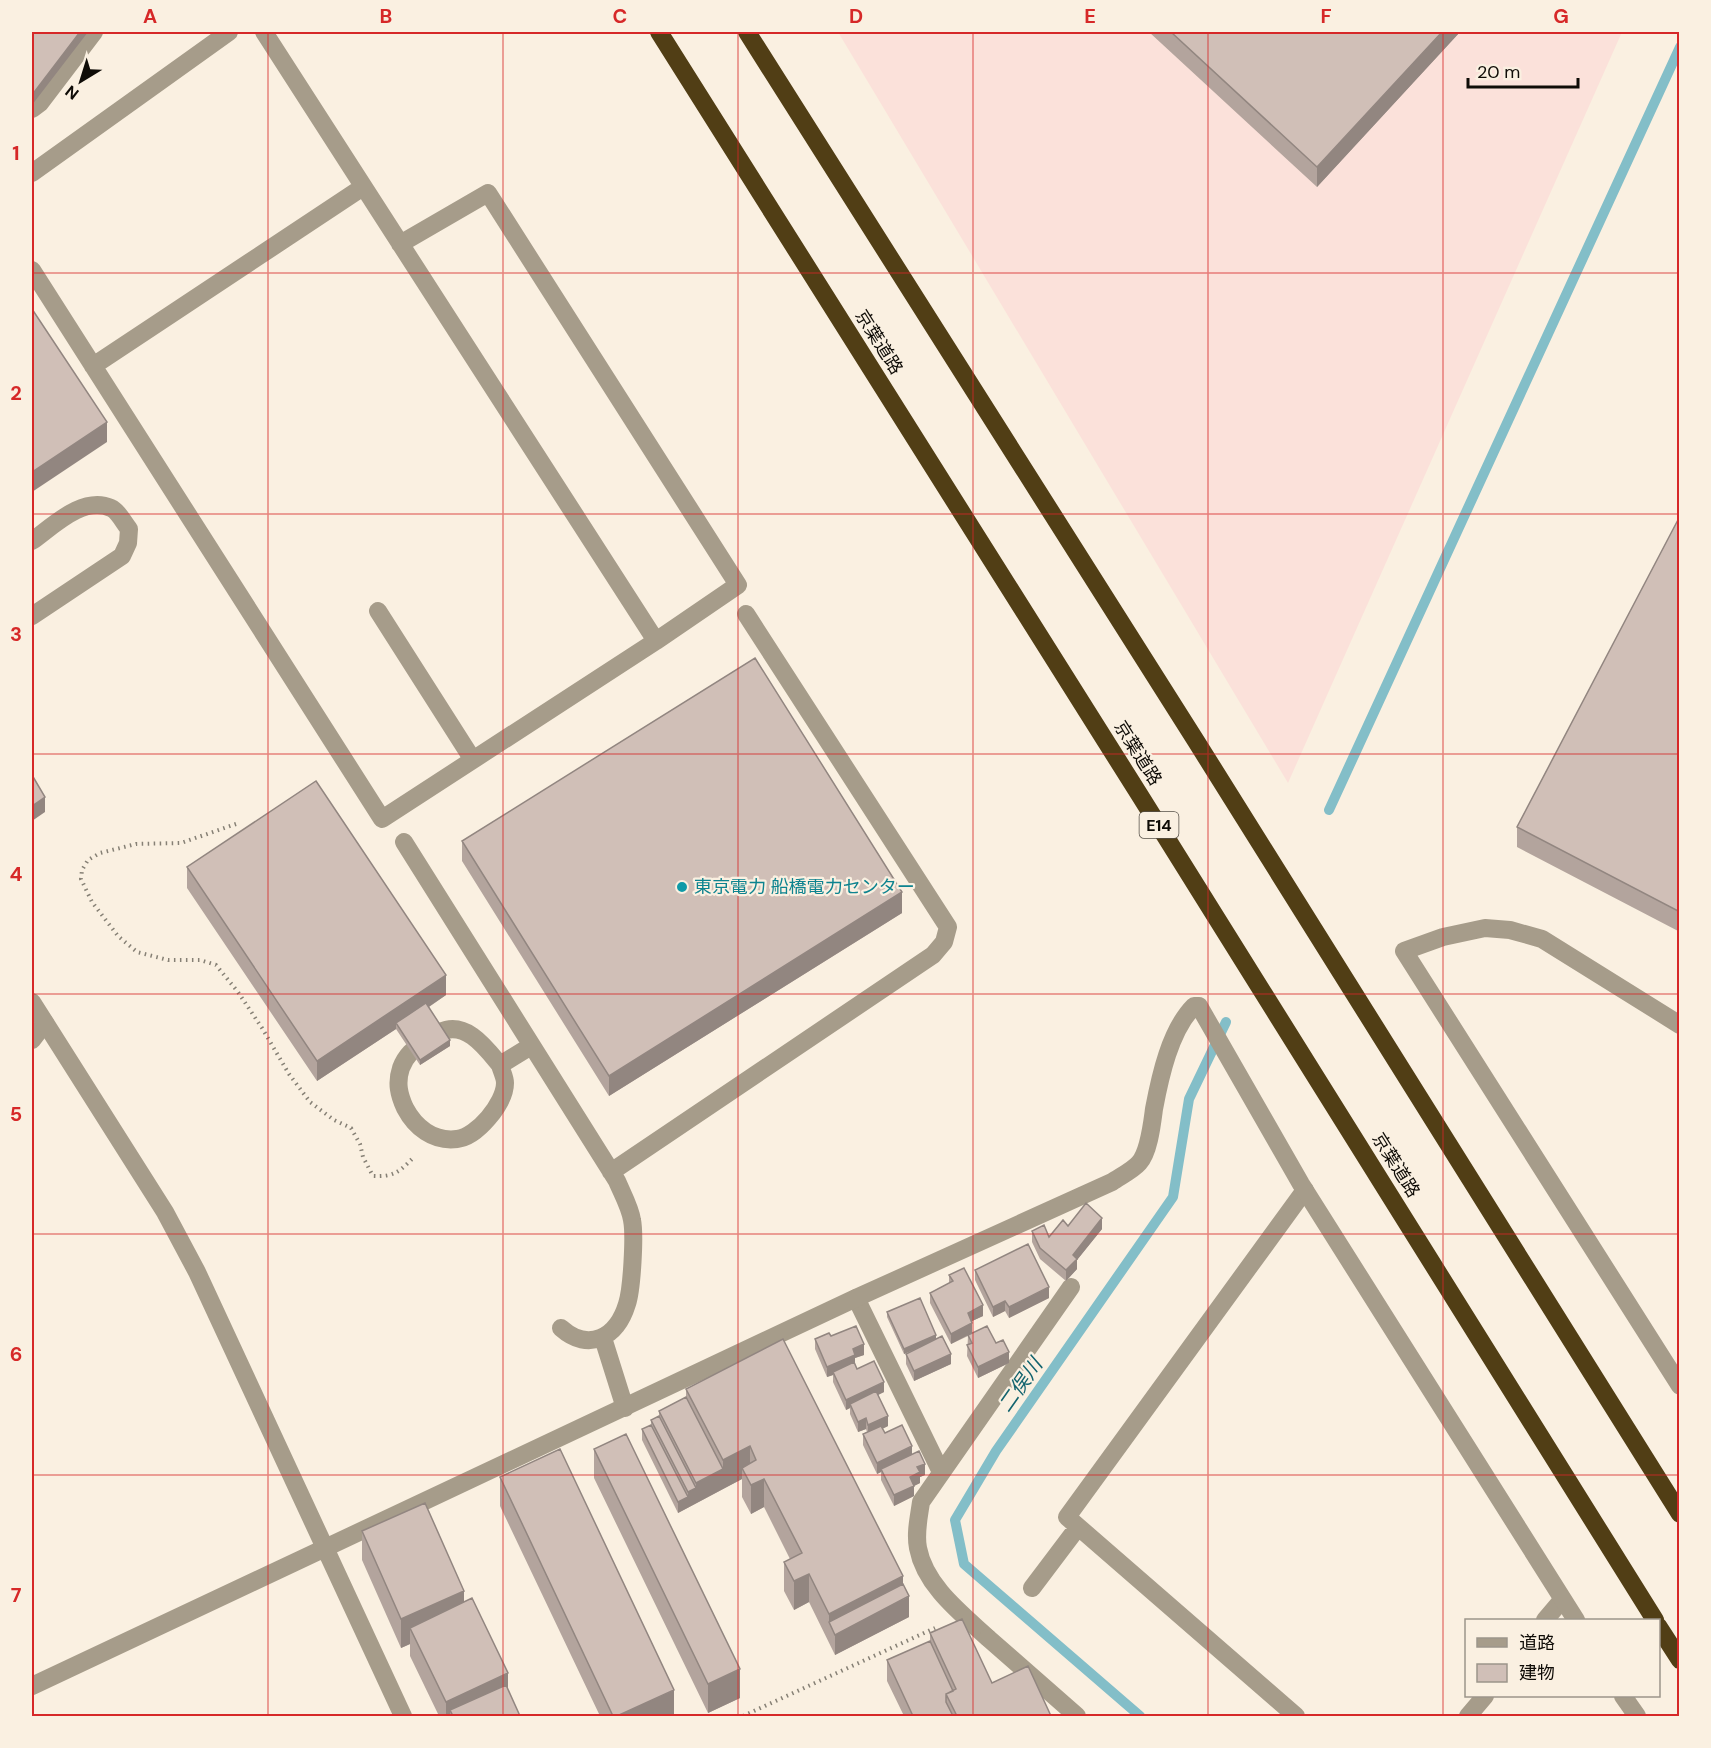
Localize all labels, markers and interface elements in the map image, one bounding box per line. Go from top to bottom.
text: A [143,3,157,29]
text: B [380,3,392,29]
text: C [613,3,627,29]
text: D [849,3,863,29]
text: E [1084,3,1096,29]
text: F [1320,3,1332,29]
text: G [1553,3,1569,29]
north arrow [51,51,111,111]
scale bar [1468,51,1578,89]
text: 20 m [1477,60,1520,84]
text: N [61,81,83,104]
text: 1 [12,140,20,166]
street label: 京葉道路 [850,305,908,379]
text: 2 [10,380,22,406]
text: 3 [10,621,22,647]
street label: 京葉道路 [1109,716,1167,790]
road number: E14 [1140,812,1178,838]
text: 4 [10,861,23,887]
place label: 東京電力 船橋電力センター [694,875,915,899]
marker: 東京電力 船橋電力センター [675,880,689,894]
text: 5 [10,1101,22,1127]
street label: 京葉道路 [1367,1128,1425,1202]
text: 6 [10,1341,22,1367]
water label: 二俣川 [992,1351,1049,1417]
text: 7 [11,1582,22,1608]
legend [1465,1619,1660,1697]
text: 道路 [1519,1631,1555,1655]
text: 建物 [1519,1661,1555,1685]

